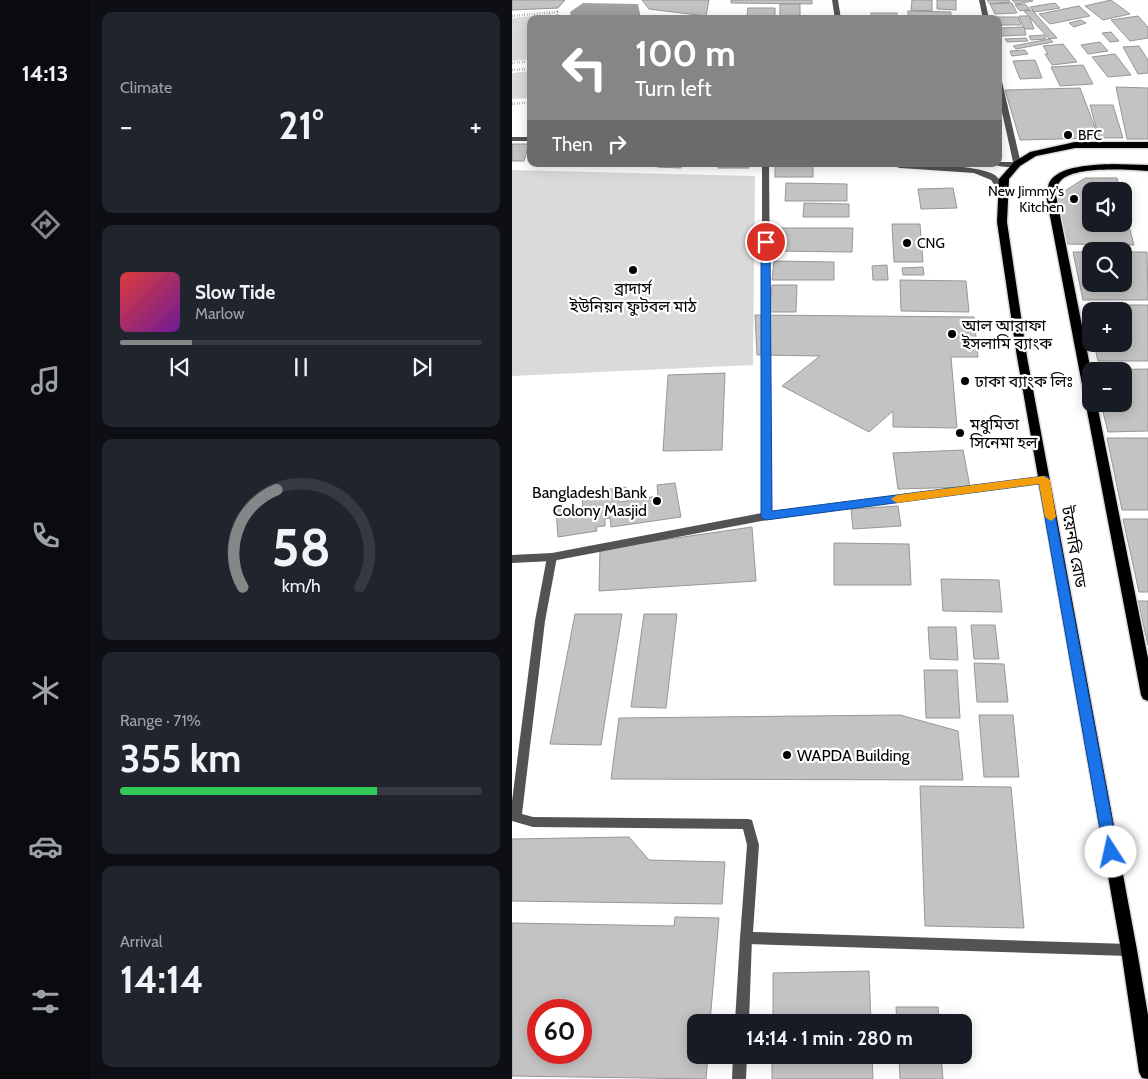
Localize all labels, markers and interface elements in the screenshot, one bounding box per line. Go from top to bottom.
text: 100 m [635,32,736,75]
icon: left [552,35,617,100]
text: 14:13 [22,60,68,87]
text: Turn left [635,75,712,102]
text: Climate [120,78,172,97]
text: 21° [278,102,324,149]
text: − [120,109,132,143]
text: + [470,109,482,143]
place label: BFC [1078,126,1103,144]
marker: BFC [1062,129,1074,141]
icon: right [603,130,631,158]
text: Then [552,133,593,156]
place label: New Jimmy's Kitchen [988,182,1064,216]
map controls [1082,182,1132,412]
button: sound [1082,182,1132,232]
marker: New Jimmy's Kitchen [1068,193,1080,205]
icon: directions [28,207,63,242]
pin [745,221,787,263]
icon: arrive [752,228,780,256]
place label: CNG [917,234,945,252]
marker: CNG [901,237,913,249]
button: search [1082,242,1132,292]
marker: ব্রাদার্স ইউনিয়ন ফুটবল মাঠ [627,264,639,276]
place label: ব্রাদার্স ইউনিয়ন ফুটবল মাঠ [569,279,697,316]
text: Slow Tide [195,281,275,304]
button: + [1082,302,1132,352]
text: Marlow [195,304,245,323]
place label: আল আরাফা ইসলামি ব্যাংক [961,316,1053,353]
marker: আল আরাফা ইসলামি ব্যাংক [946,328,958,340]
icon: previous [166,353,194,381]
icon: pause [287,353,315,381]
icon: next [408,353,436,381]
button: − [1082,362,1132,412]
icon: music [28,363,63,398]
place label: ঢাকা ব্যাংক লিঃ [974,372,1073,391]
marker: ঢাকা ব্যাংক লিঃ [959,375,971,387]
place label: মধুমিতা সিনেমা হল [969,415,1038,452]
marker: মধুমিতা সিনেমা হল [954,427,966,439]
place label: Bangladesh Bank Colony Masjid [532,483,648,520]
marker: Bangladesh Bank Colony Masjid [651,495,663,507]
street label: টয়েনবি রোড [1057,504,1091,590]
text: 58 [271,516,331,579]
icon: phone [28,518,63,553]
text: km/h [281,575,321,596]
icon: climate [28,673,63,708]
text: Range · 71% [120,711,201,730]
text: 355 km [120,735,241,782]
place label: WAPDA Building [797,746,911,765]
marker: WAPDA Building [781,749,793,761]
position arrow [1084,825,1136,877]
icon: car [28,829,63,864]
text: Arrival [120,932,163,951]
text: 14:14 [120,956,204,1003]
icon: filters [28,984,63,1019]
speed limit sign: 60 [527,999,592,1064]
text: 14:14 · 1 min · 280 m [746,1027,913,1050]

